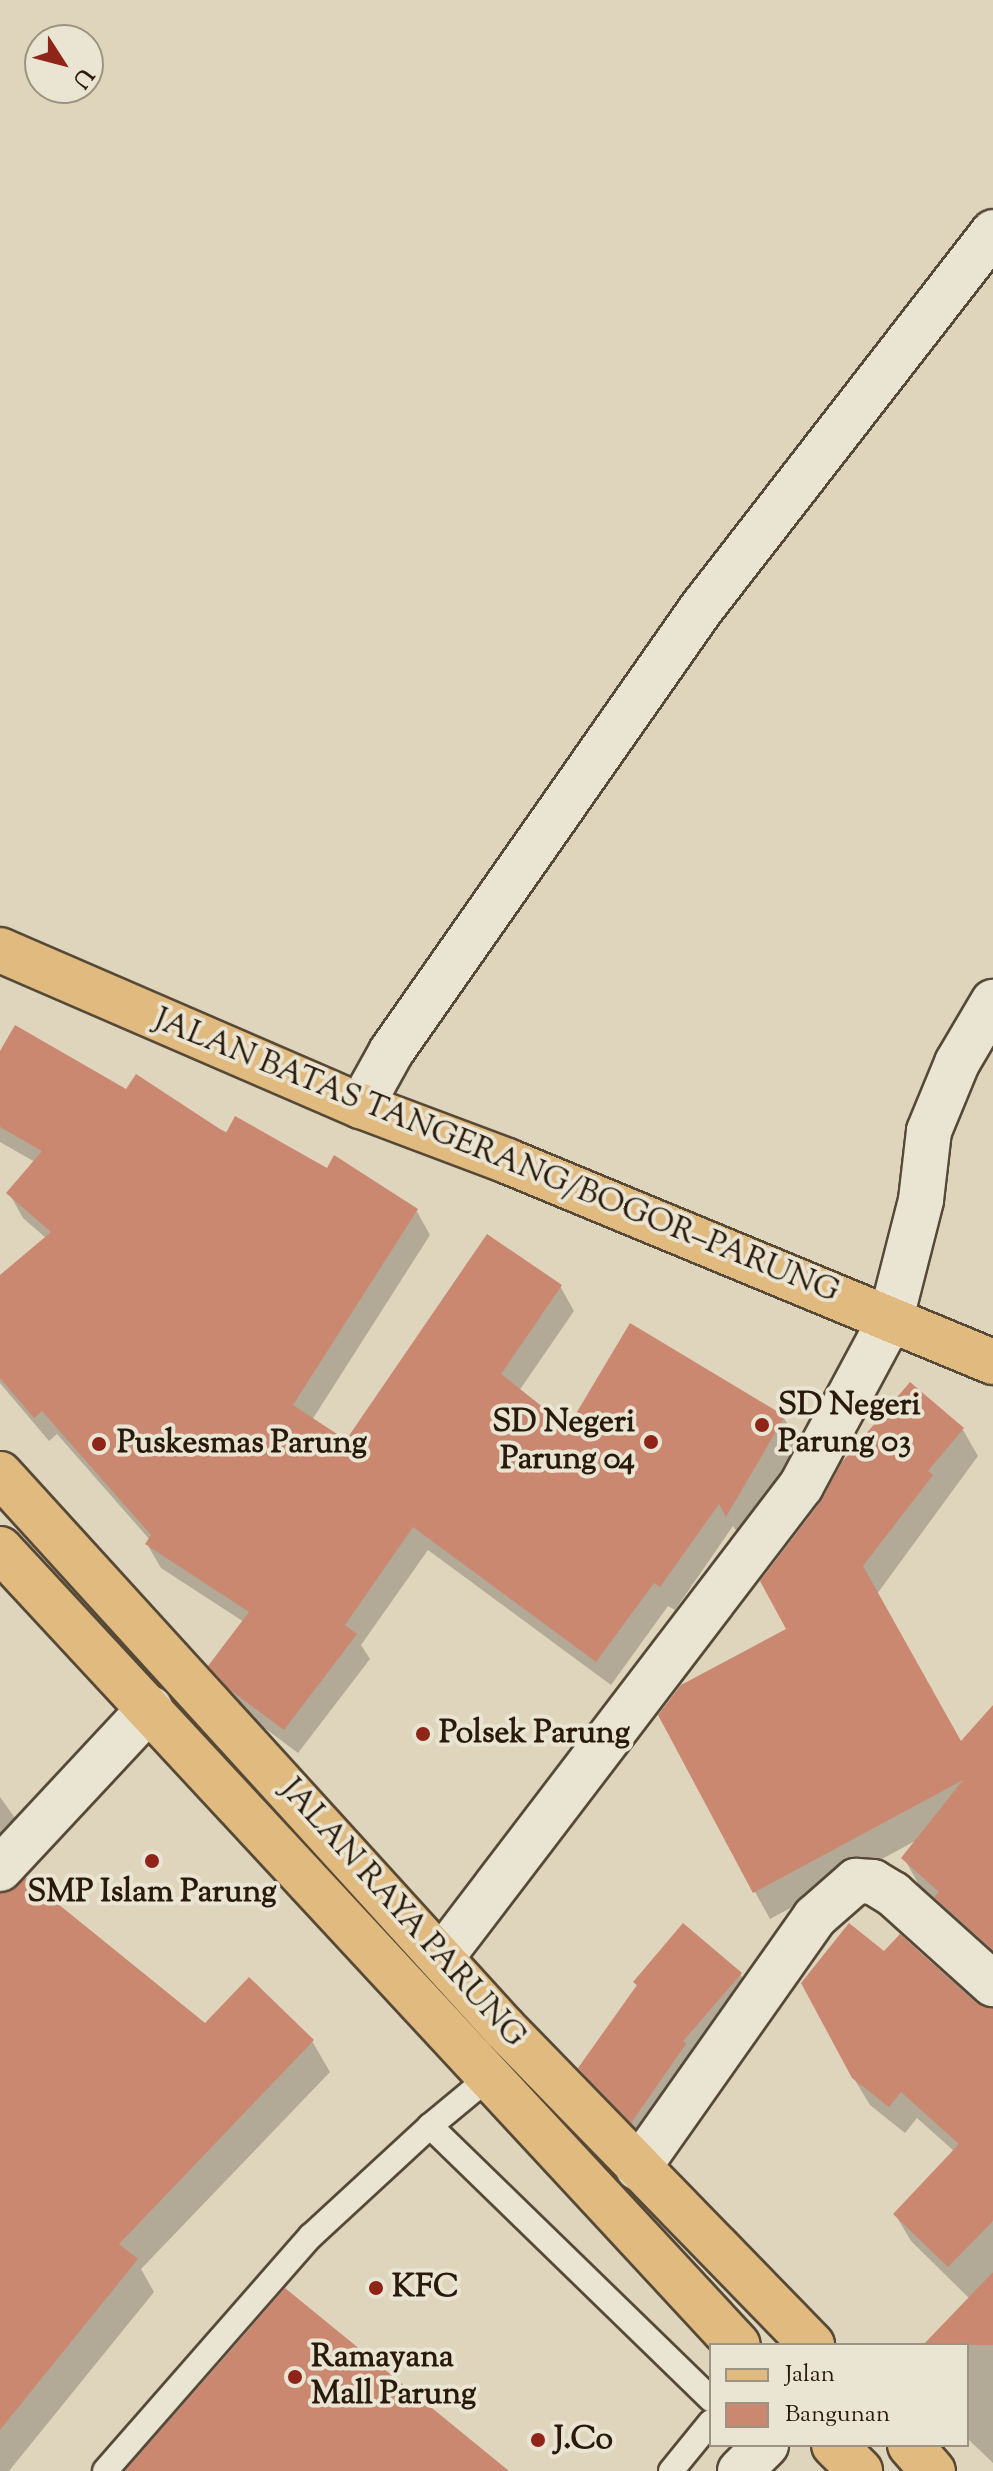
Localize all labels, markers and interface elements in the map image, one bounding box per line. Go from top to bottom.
north arrow [24,24,104,104]
text: U [64,60,100,94]
street label: JALAN BATAS TANGERANG/BOGOR–PARUNG [148,1002,844,1312]
place label: SD Negeri Parung 03 [778,1388,921,1463]
place label: SD Negeri Parung 04 [492,1405,635,1480]
marker: SD Negeri Parung 03 [753,1416,771,1434]
place label: Puskesmas Parung [117,1425,367,1463]
marker: Puskesmas Parung [88,1433,110,1455]
marker: SD Negeri Parung 04 [642,1433,660,1451]
place label: Polsek Parung [439,1715,630,1753]
marker: Polsek Parung [414,1725,432,1743]
street label: JALAN RAYA PARUNG [271,1772,533,2056]
marker: SMP Islam Parung [143,1852,161,1870]
place label: SMP Islam Parung [27,1874,277,1912]
place label: KFC [392,2269,459,2307]
marker: KFC [367,2279,385,2297]
place label: Ramayana Mall Parung [311,2340,476,2415]
legend [709,2343,969,2447]
text: Jalan [785,2358,835,2392]
marker: Ramayana Mall Parung [286,2368,304,2386]
text: Bangunan [785,2398,890,2432]
place label: J.Co [554,2421,613,2459]
marker: J.Co [529,2431,547,2449]

